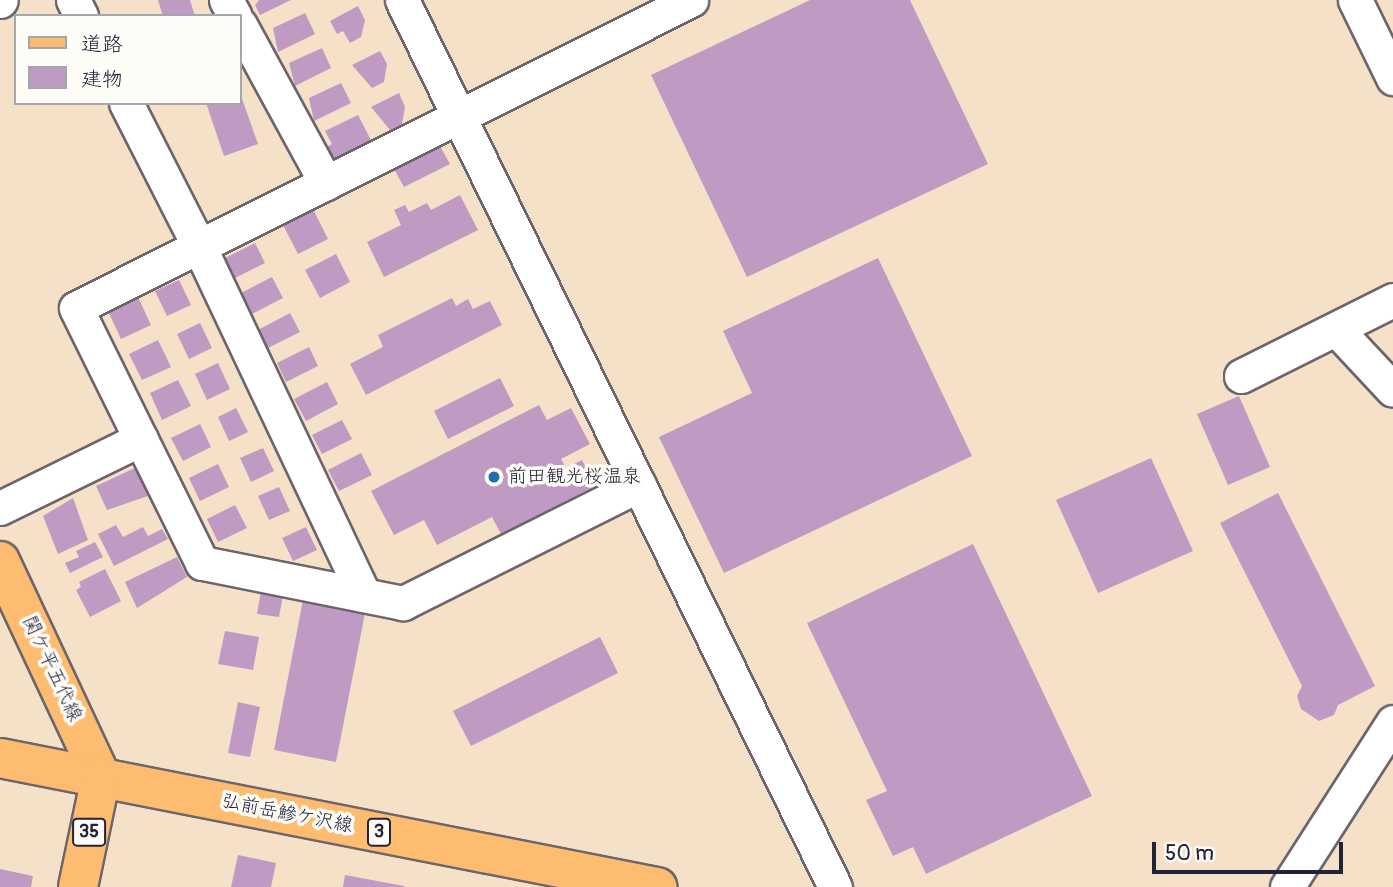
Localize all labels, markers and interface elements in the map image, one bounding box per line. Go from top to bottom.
legend [14,14,242,105]
text: 道路 [81,31,123,58]
text: 建物 [81,66,123,93]
place label: 前田観光桜温泉 [508,466,641,488]
marker: 前田観光桜温泉 [486,469,502,485]
street label: 関ケ平五代線 [18,613,86,725]
street label: 弘前岳鰺ケ沢線 [220,790,354,838]
road number: 35 [72,818,106,846]
road number: 3 [367,818,391,846]
scale bar [1155,828,1346,872]
text: 50 m [1165,840,1214,867]

